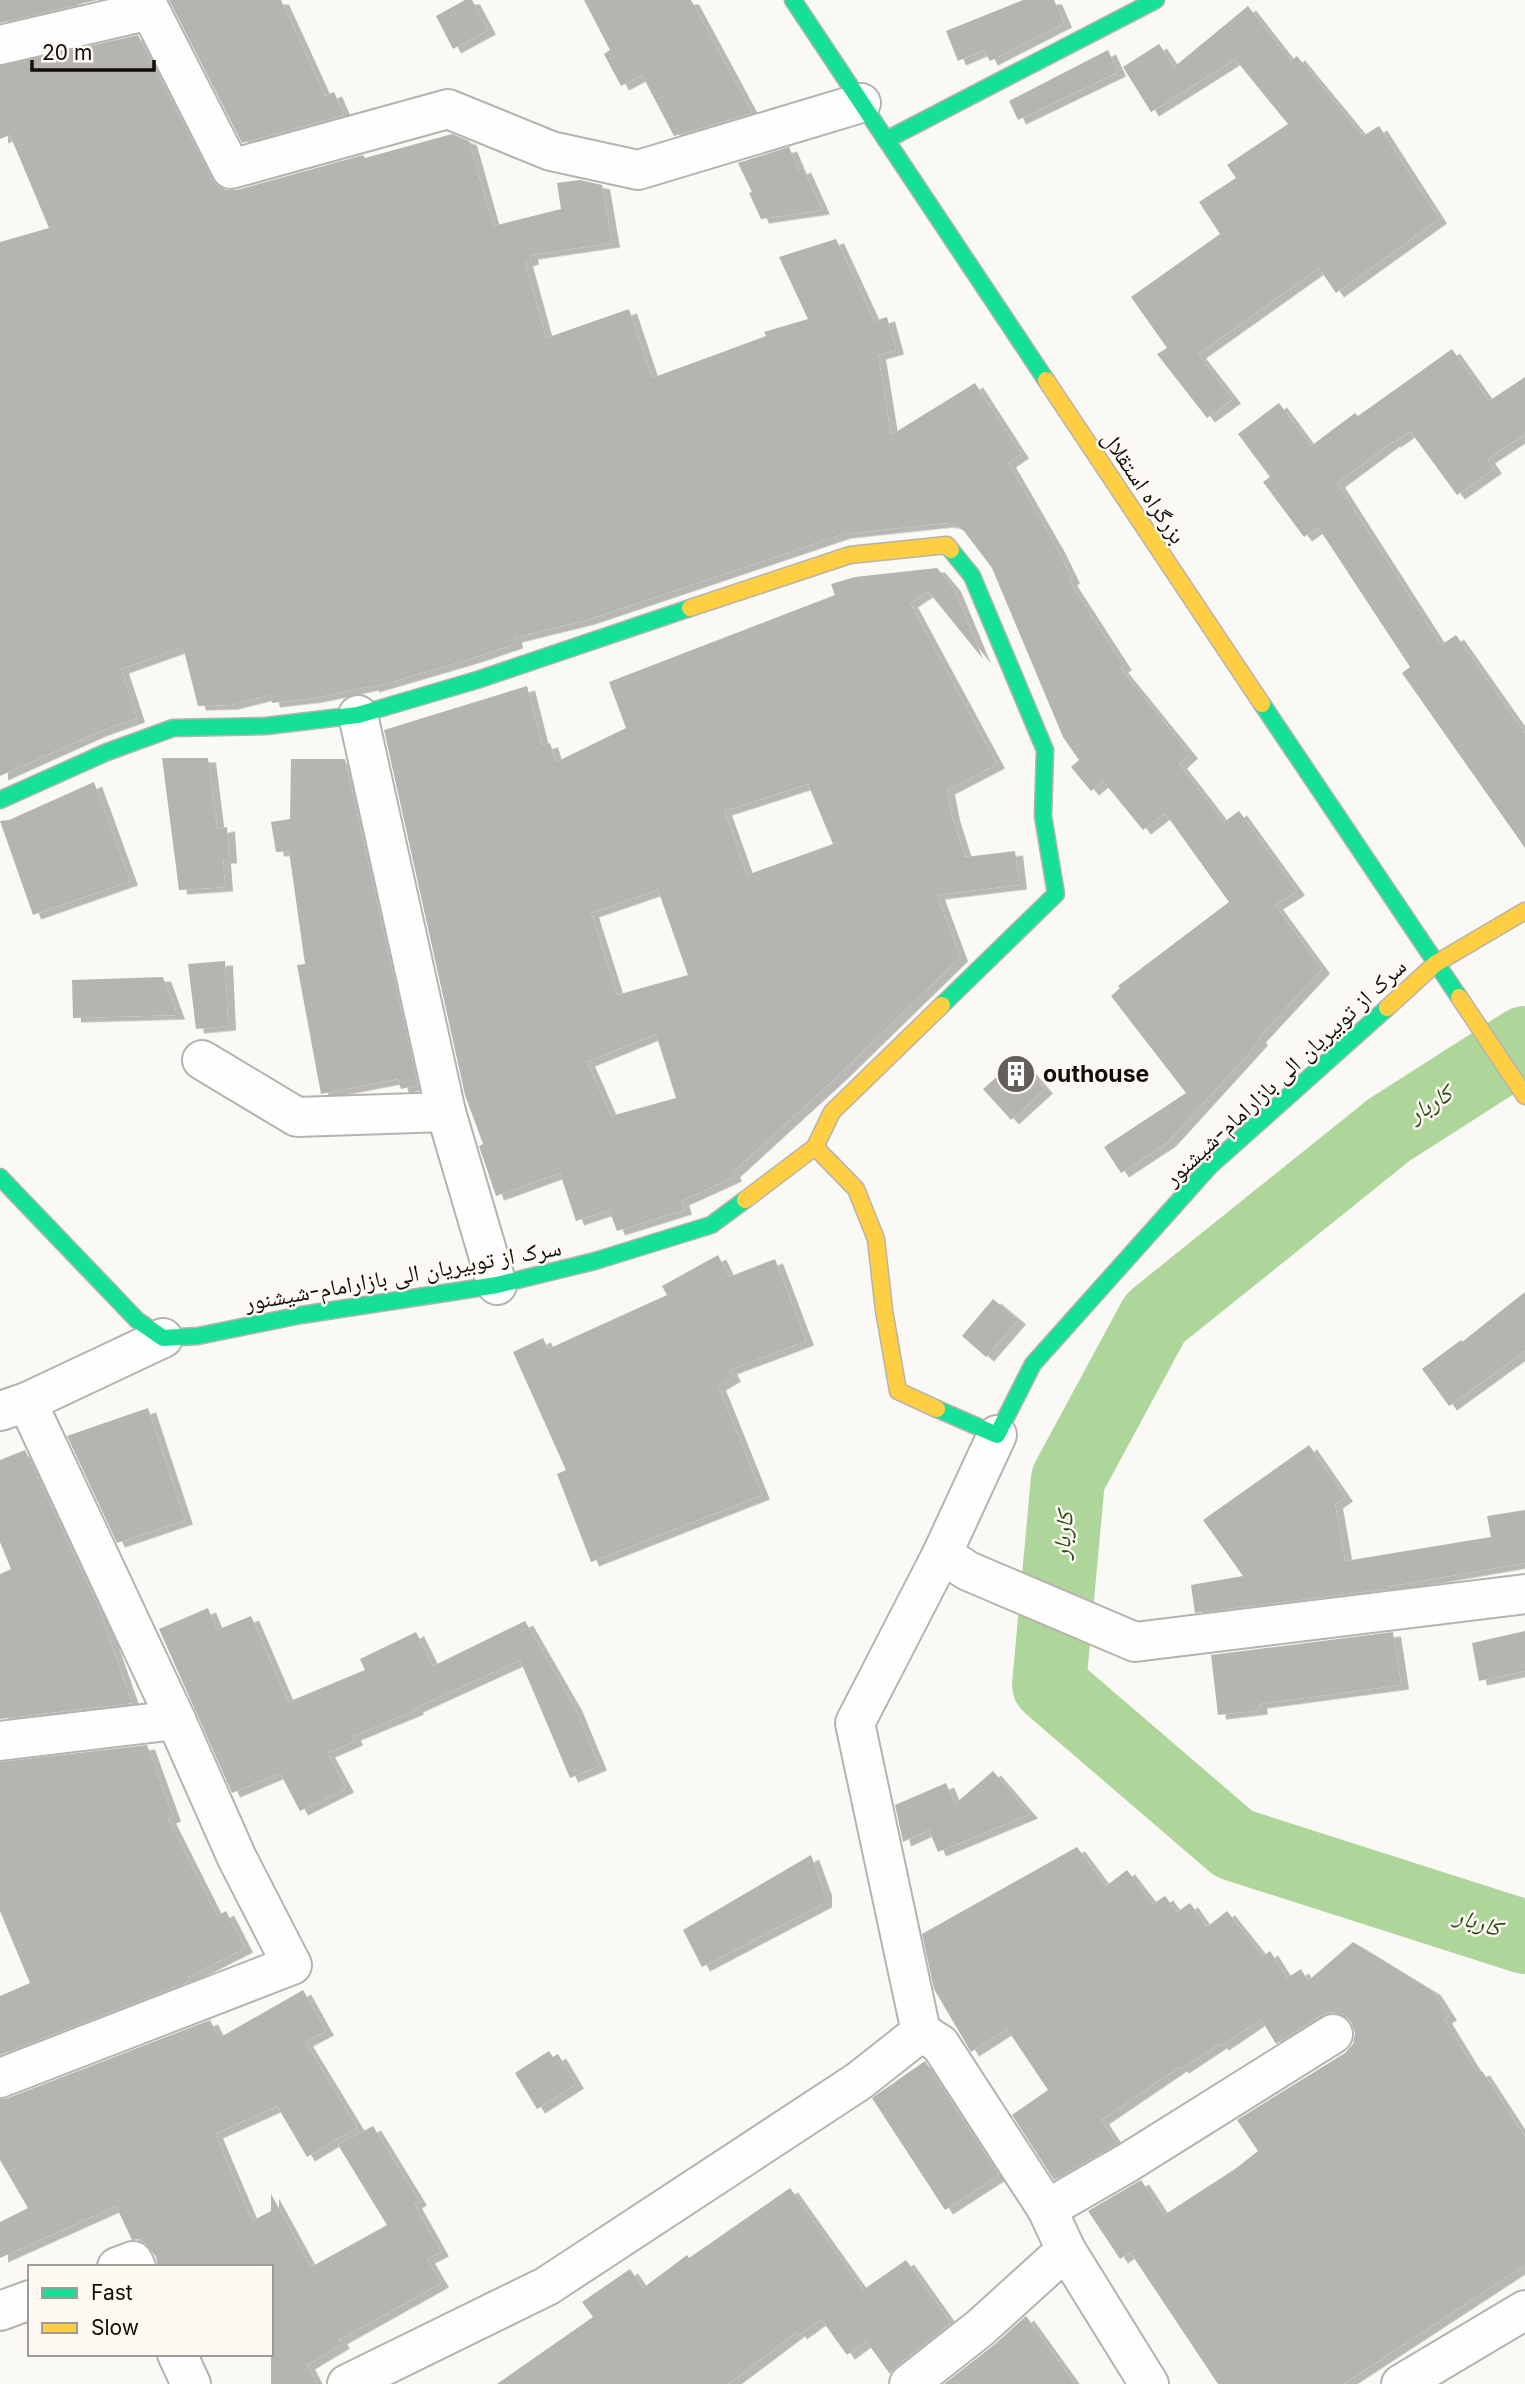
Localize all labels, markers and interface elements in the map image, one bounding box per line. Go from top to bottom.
scale bar [32,28,154,72]
text: 20 m [42,40,92,65]
street label: بزرگراه استقلال [1096,425,1192,549]
street label: سرک از توبیریان الی بازارامام-شیشنور [1157,952,1413,1194]
building icon: outhouse [995,1053,1037,1095]
place label: outhouse [1043,1060,1149,1088]
water label: کاربار [1400,1076,1461,1130]
street label: سرک از توبیریان الی بازارامام-شیشنور [241,1233,564,1319]
water label: کاربار [1046,1506,1079,1562]
water label: کاربار [1449,1900,1509,1944]
legend [28,2265,273,2356]
text: Fast [91,2280,133,2305]
text: Slow [91,2315,139,2340]

